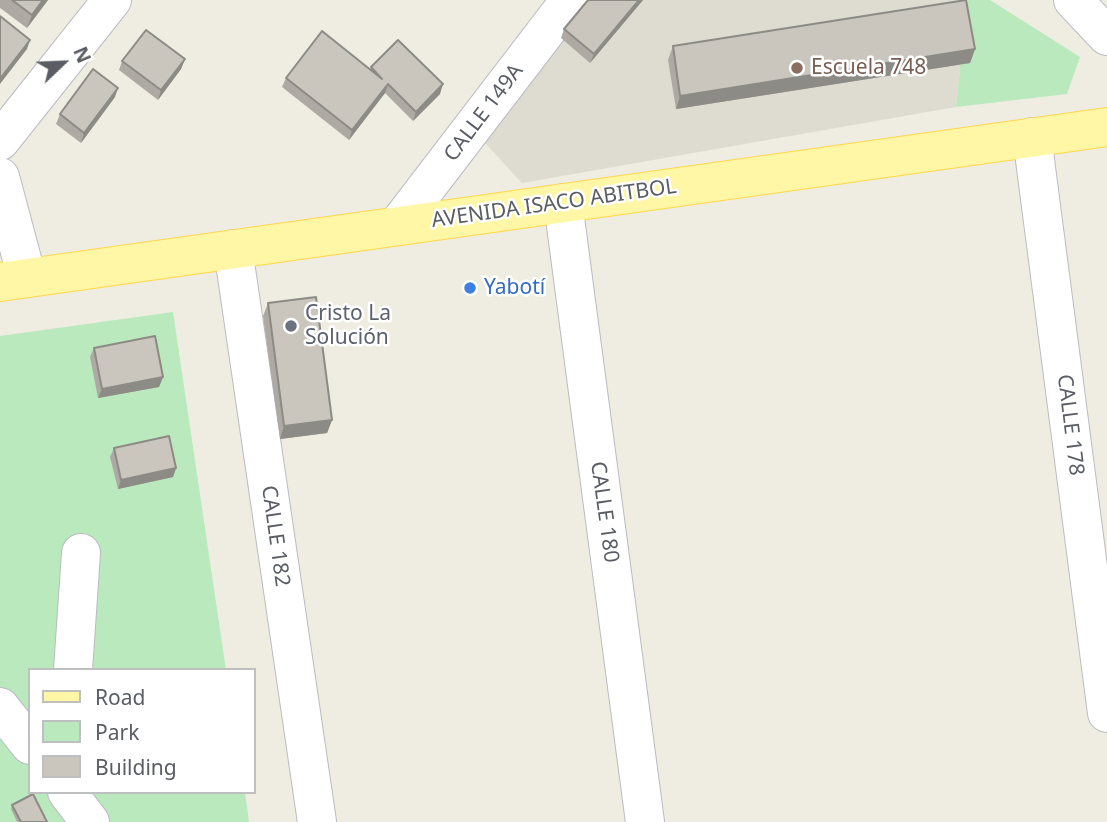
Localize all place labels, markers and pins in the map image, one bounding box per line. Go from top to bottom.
place label: Escuela 748 [811,55,926,81]
marker: Escuela 748 [789,60,805,76]
place label: Yabotí [484,275,545,301]
marker: Yabotí [462,280,478,296]
place label: Cristo La Solución [305,301,391,351]
marker: Cristo La Solución [283,318,299,334]

